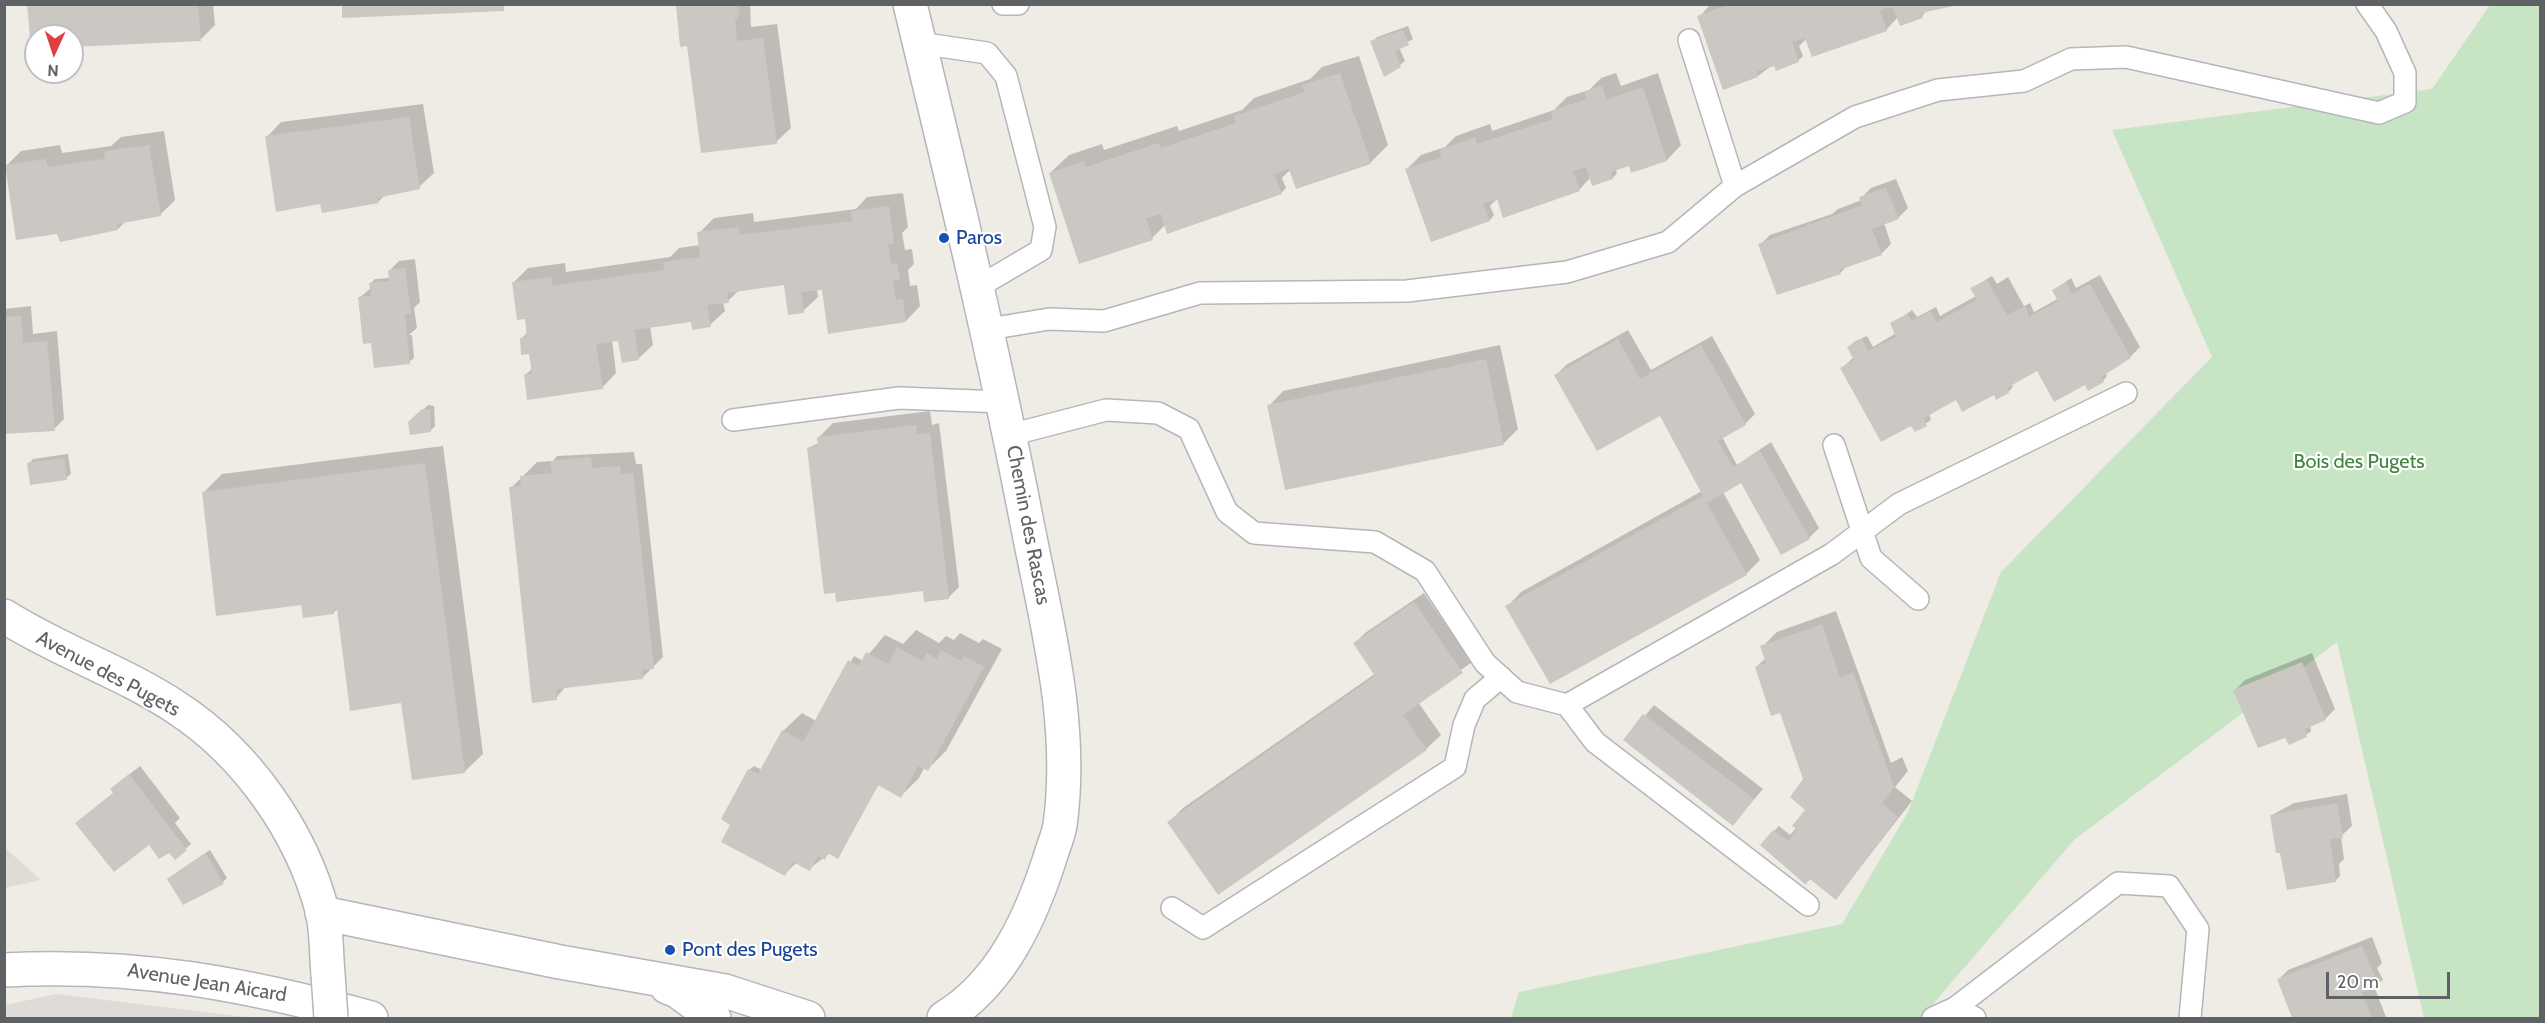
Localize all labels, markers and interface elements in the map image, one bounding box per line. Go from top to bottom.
north arrow [24,24,84,84]
text: N [47,61,59,80]
place label: Paros [956,226,1002,250]
marker: Paros [937,231,951,245]
street label: Chemin des Rascas [1001,443,1055,607]
park label: Bois des Pugets [2293,450,2425,474]
street label: Avenue des Pugets [32,626,184,722]
place label: Pont des Pugets [682,938,818,962]
marker: Pont des Pugets [663,943,677,957]
street label: Avenue Jean Aicard [126,959,288,1007]
scale bar [2329,960,2454,998]
text: 20 m [2337,971,2379,993]

